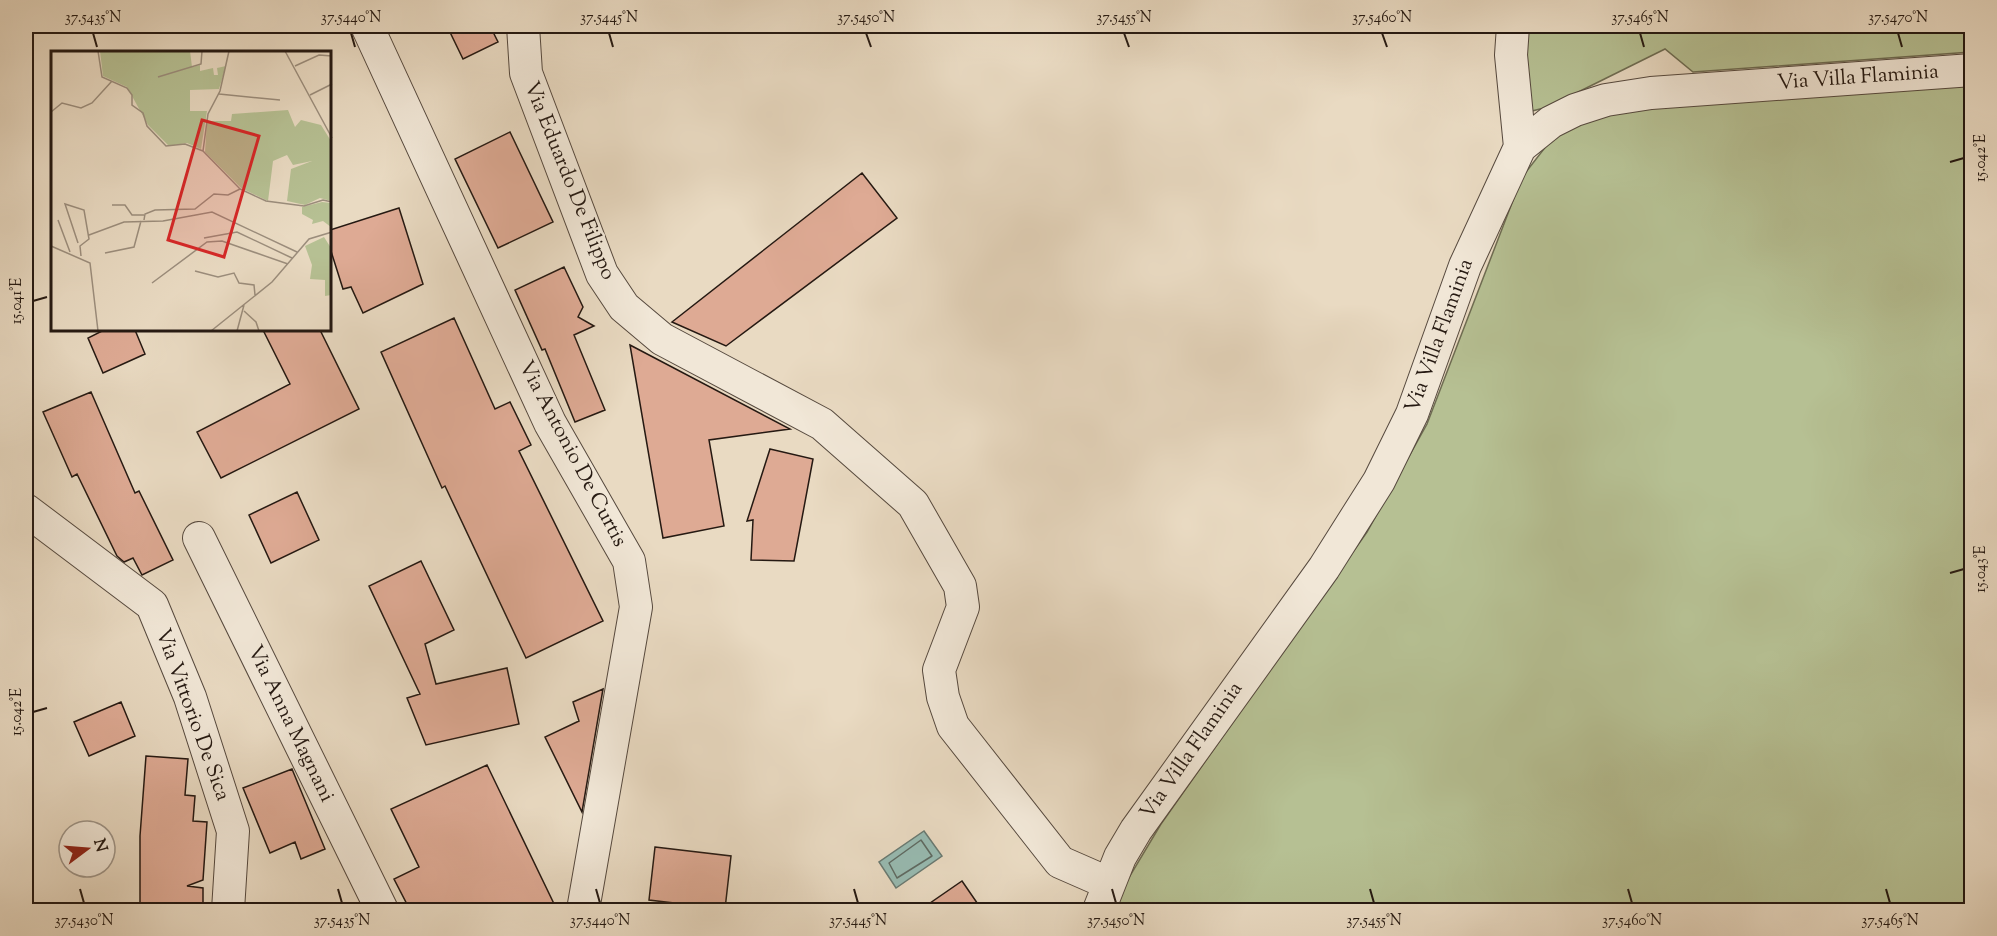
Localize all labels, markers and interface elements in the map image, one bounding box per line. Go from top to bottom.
text: 37.5435°N [65,8,121,29]
text: 37.5440°N [321,8,381,29]
text: 37.5445°N [580,8,638,29]
text: 37.5450°N [837,8,895,29]
text: 37.5455°N [1096,8,1152,29]
text: 37.5460°N [1352,8,1412,29]
text: 37.5465°N [1611,8,1669,29]
text: 37.5470°N [1868,8,1928,29]
inset map [51,51,332,332]
street label: Via Villa Flaminia [1776,57,1940,99]
street label: Via Eduardo De Filippo [515,77,623,285]
text: 15.042°E [1971,134,1992,182]
street label: Via Villa Flaminia [1398,254,1482,417]
text: 15.041°E [7,278,28,324]
street label: Via Antonio De Curtis [510,356,634,552]
text: 15.043°E [1971,545,1992,593]
street label: Via Vittorio De Sica [147,625,237,806]
street label: Via Anna Magnani [239,640,341,808]
street label: Via Villa Flaminia [1133,676,1251,826]
text: 15.042°E [7,688,28,736]
north arrow [57,819,117,879]
text: N [86,836,112,855]
text: 37.5430°N [55,911,113,932]
text: 37.5435°N [314,911,370,932]
text: 37.5440°N [570,911,630,932]
text: 37.5445°N [829,911,887,932]
text: 37.5450°N [1087,911,1145,932]
text: 37.5455°N [1346,911,1402,932]
text: 37.5460°N [1602,911,1662,932]
text: 37.5465°N [1861,911,1919,932]

